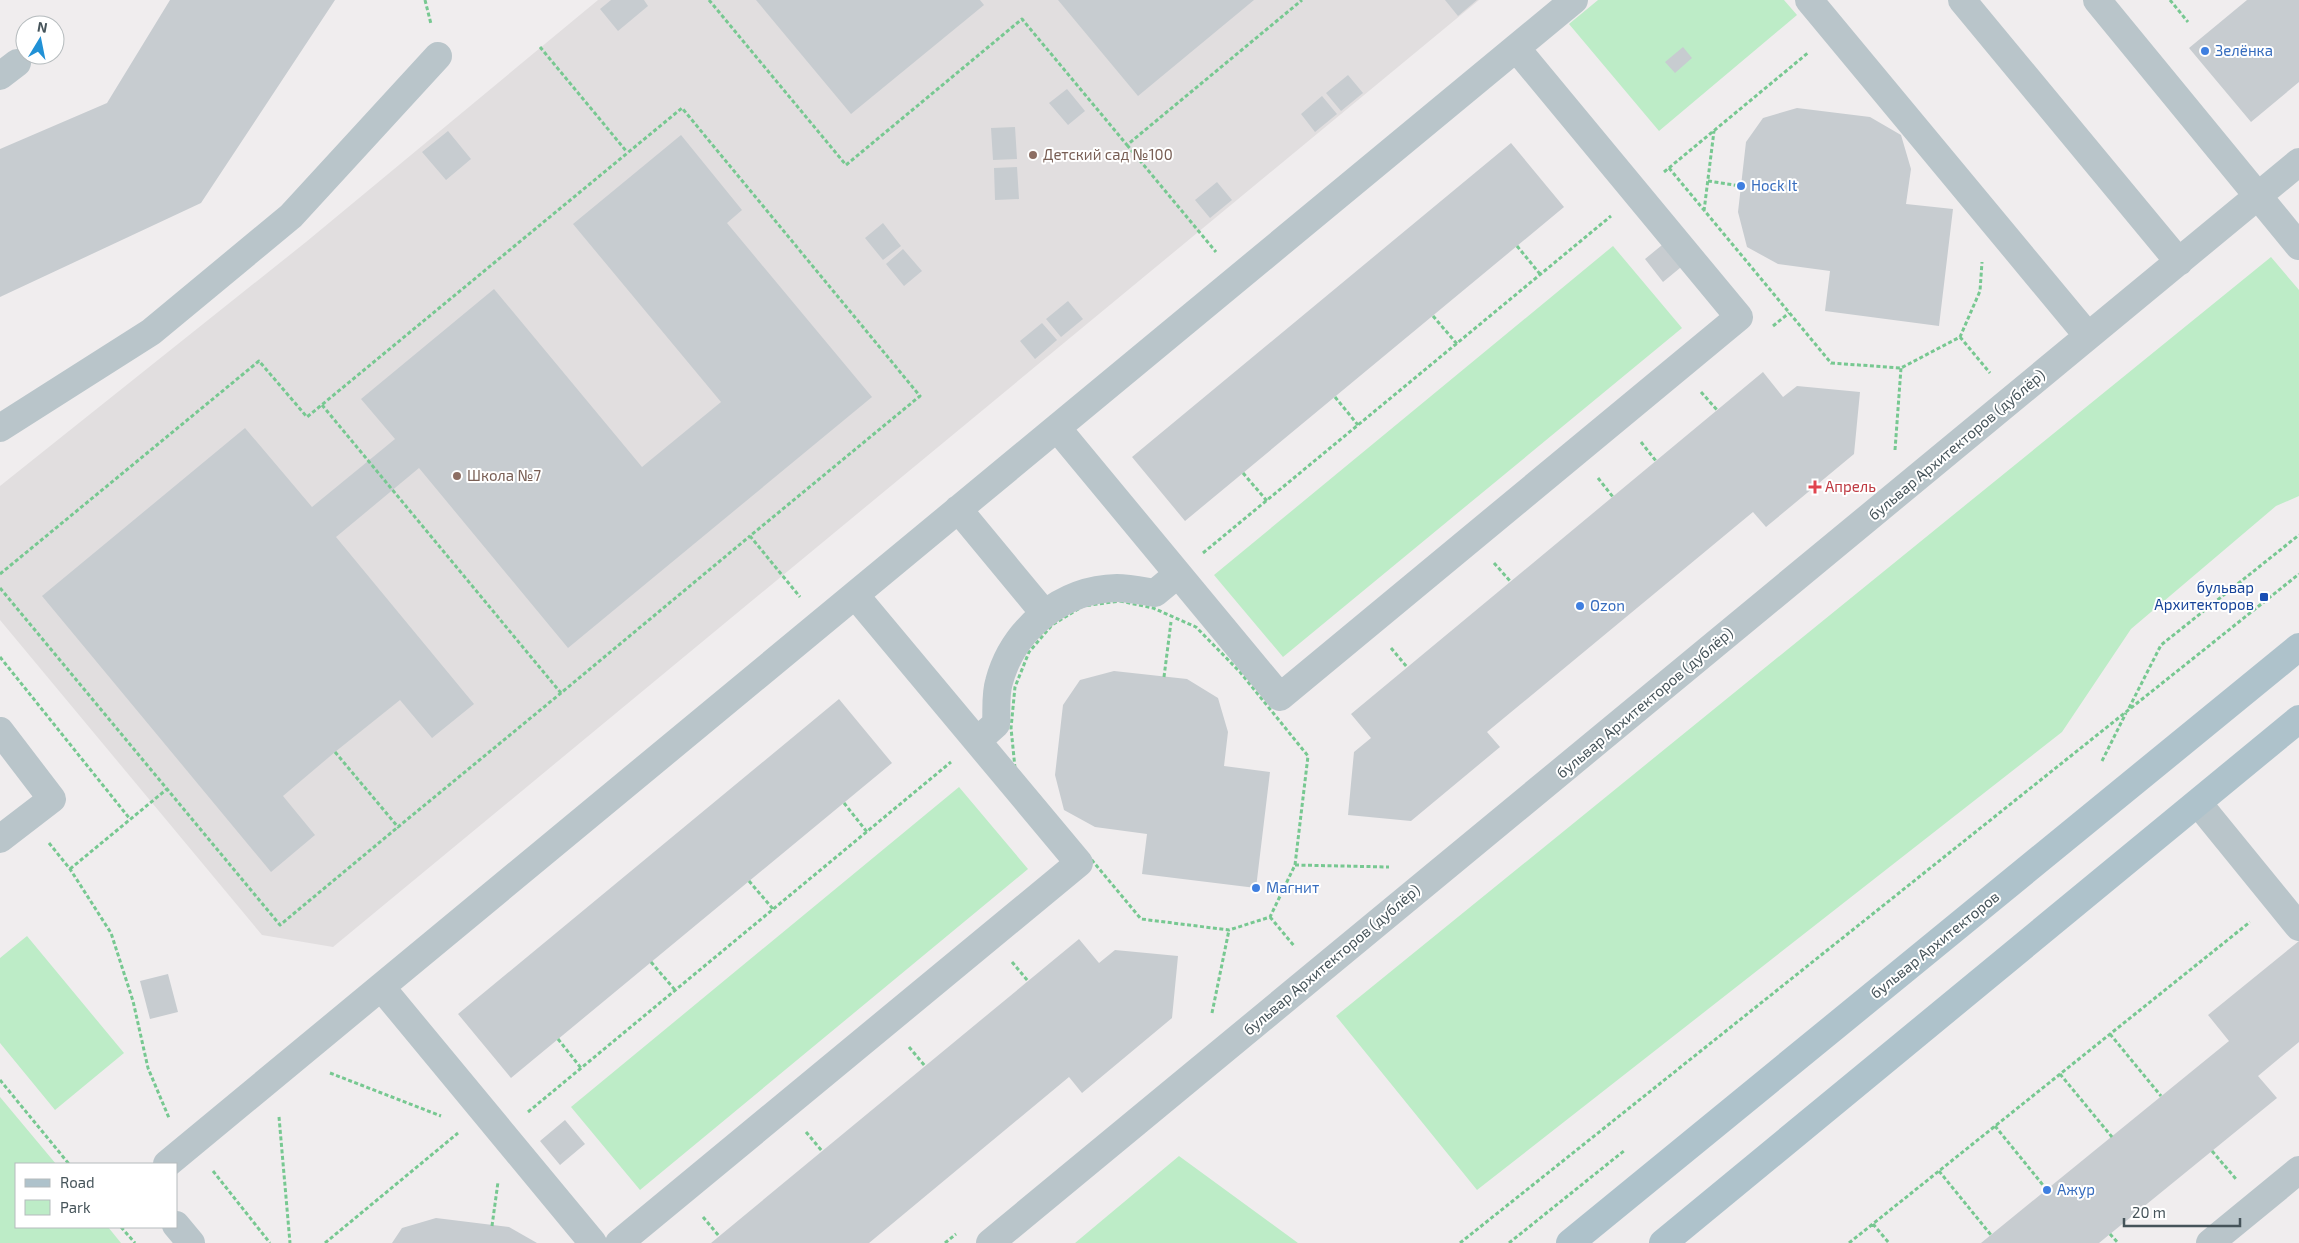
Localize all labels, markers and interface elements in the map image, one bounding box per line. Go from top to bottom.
north arrow [15,15,65,65]
text: N [36,17,49,36]
place label: Зелёнка [2215,41,2273,59]
marker: Зелёнка [2199,45,2211,57]
place label: Детский сад №100 [1043,145,1173,163]
marker: Детский сад №100 [1027,149,1039,161]
place label: Hock It [1751,176,1798,194]
marker: Hock It [1735,180,1747,192]
street label: бульвар Архитекторов (дублёр) [1864,365,2049,524]
place label: Школа №7 [467,466,541,484]
marker: Школа №7 [451,470,463,482]
place label: Апрель [1825,477,1876,495]
marker: Апрель [1809,481,1821,493]
place label: бульвар Архитекторов [2154,578,2254,613]
marker: бульвар Архитекторов [2258,591,2270,603]
place label: Ozon [1590,596,1625,614]
marker: Ozon [1574,600,1586,612]
street label: бульвар Архитекторов (дублёр) [1552,623,1737,782]
place label: Магнит [1266,878,1319,896]
street label: бульвар Архитекторов (дублёр) [1239,880,1424,1039]
marker: Магнит [1250,882,1262,894]
street label: бульвар Архитекторов [1866,887,2003,1002]
legend [15,1163,178,1228]
text: Road [60,1173,95,1191]
place label: Ажур [2057,1180,2095,1199]
marker: Ажур [2041,1184,2053,1196]
scale bar [2124,1196,2240,1228]
text: Park [60,1198,91,1216]
text: 20 m [2132,1203,2166,1221]

